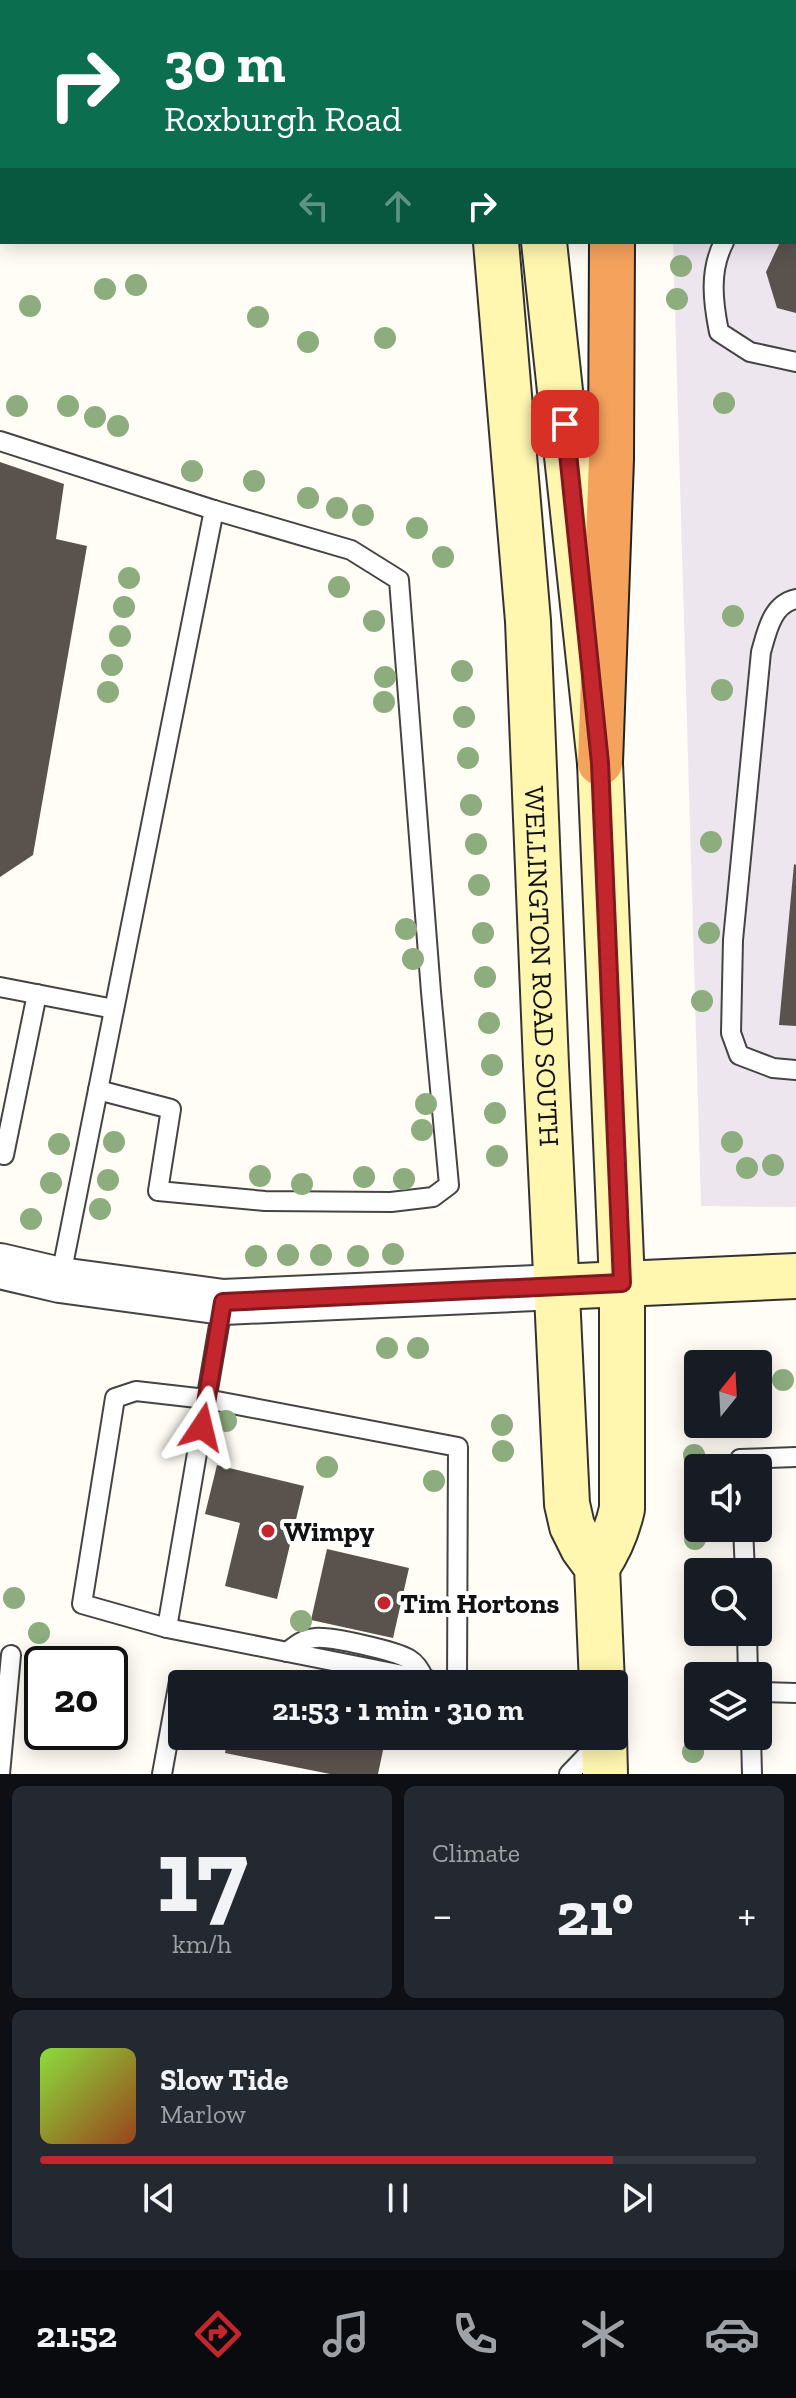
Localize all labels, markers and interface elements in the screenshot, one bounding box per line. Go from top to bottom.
text: 30 m [164,29,286,96]
icon: right [32,32,136,136]
text: Roxburgh Road [164,97,402,140]
icon: left [292,184,336,228]
icon: ahead [376,184,420,228]
icon: right [460,184,504,228]
pin [531,390,599,458]
icon: arrive [543,402,587,446]
street label: WELLINGTON ROAD SOUTH [518,785,566,1147]
north arrow [684,1350,772,1438]
map controls [684,1350,772,1750]
position arrow [160,1385,244,1469]
button: sound [684,1454,772,1542]
place label: Wimpy [284,1515,374,1548]
marker: Wimpy [259,1522,277,1540]
button: search [684,1558,772,1646]
place label: Tim Hortons [400,1587,560,1620]
marker: Tim Hortons [375,1594,393,1612]
speed limit sign: 20 [24,1646,128,1750]
button: layers [684,1662,772,1750]
text: 21:53 · 1 min · 310 m [272,1692,524,1728]
text: 17 [156,1813,248,1938]
text: Climate [432,1837,520,1869]
text: 21° [556,1878,634,1950]
text: − [432,1888,453,1941]
text: + [737,1888,756,1941]
text: km/h [172,1928,232,1960]
text: Slow Tide [160,2062,288,2098]
text: Marlow [160,2098,246,2130]
icon: previous [137,2176,181,2220]
icon: pause [376,2176,420,2220]
icon: next [615,2176,659,2220]
icon: directions [190,2306,246,2362]
icon: music [318,2306,374,2362]
icon: phone [447,2306,503,2362]
icon: climate [575,2306,631,2362]
icon: car [704,2306,760,2362]
text: 21:52 [36,2313,117,2356]

